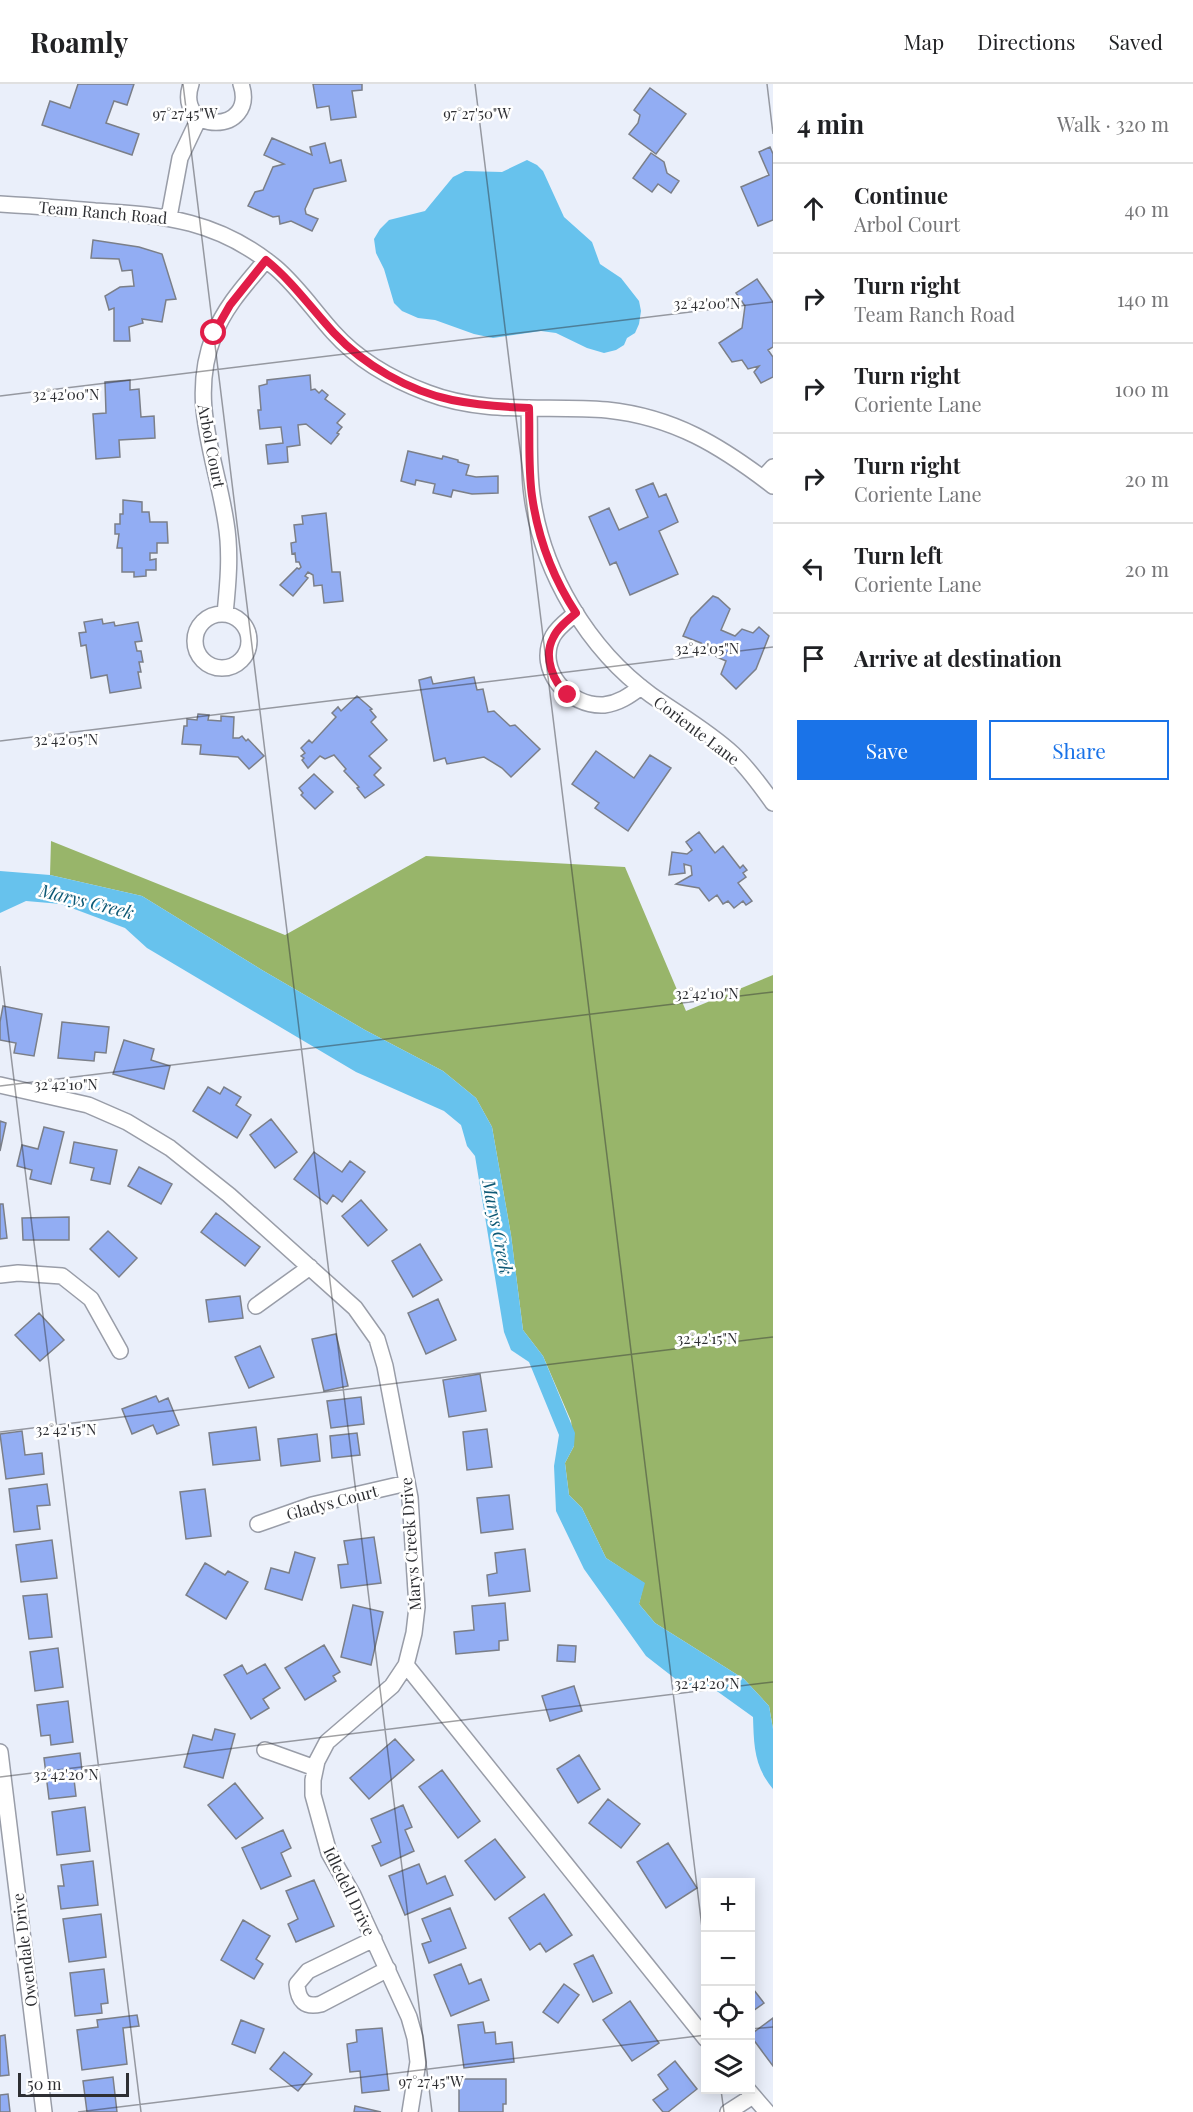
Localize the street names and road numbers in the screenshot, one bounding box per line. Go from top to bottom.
street label: Team Ranch Road [38,196,168,228]
street label: Arbol Court [193,401,230,490]
street label: Coriente Lane [650,691,744,769]
street label: Marys Creek Drive [395,1477,425,1611]
street label: Gladys Court [284,1480,380,1524]
street label: Idledell Drive [319,1843,381,1939]
street label: Owendale Drive [7,1892,41,2008]

